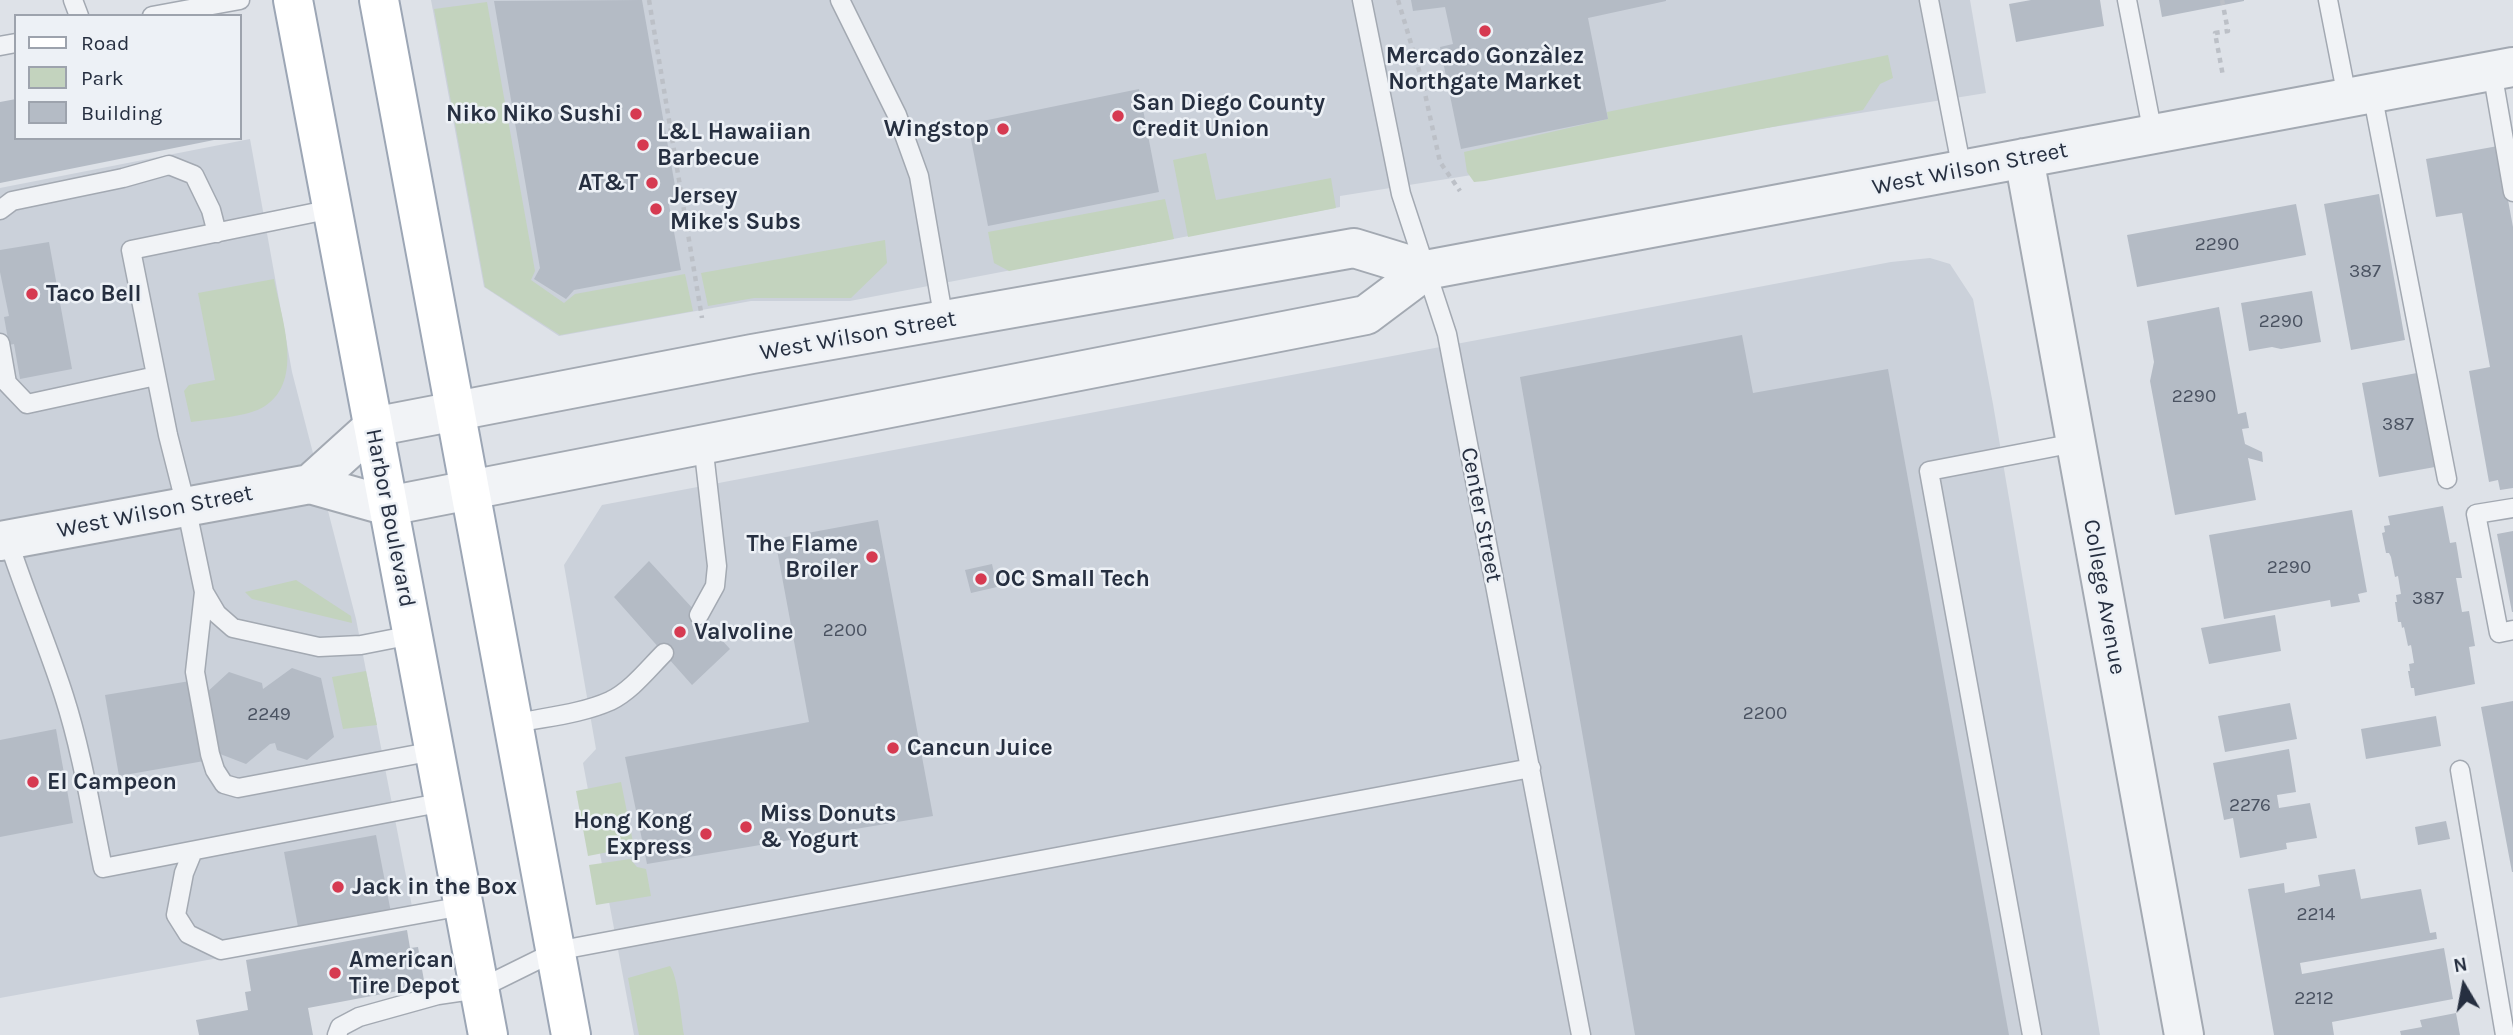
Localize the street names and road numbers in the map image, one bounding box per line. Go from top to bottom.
street label: West Wilson Street [1870,136,2070,202]
street label: West Wilson Street [758,305,958,367]
street label: Harbor Boulevard [359,426,421,610]
street label: Center Street [1454,445,1508,585]
street label: West Wilson Street [55,479,255,545]
street label: College Avenue [2077,517,2131,677]

